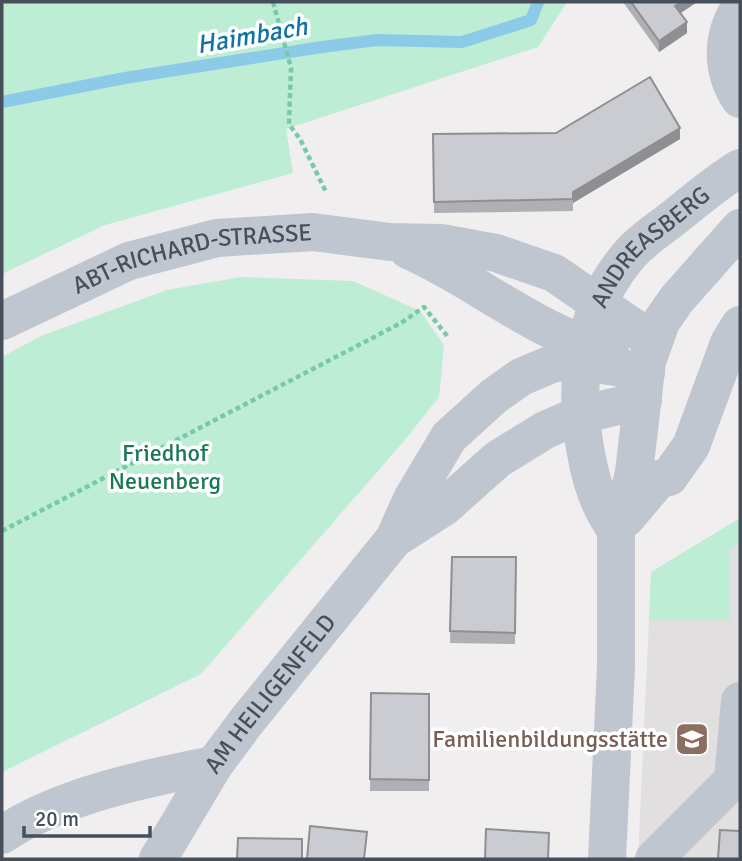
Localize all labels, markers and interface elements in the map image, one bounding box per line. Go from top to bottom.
water label: Haimbach [194,10,311,61]
street label: ANDREASBERG [584,180,716,312]
street label: ABT-RICHARD-STRASSE [68,217,313,301]
park label: Friedhof Neuenberg [109,438,221,496]
street label: AM HEILIGENFELD [198,608,342,779]
school or university icon: Familienbildungsstätte [673,720,711,758]
place label: Familienbildungsstätte [432,724,668,754]
scale bar [24,794,150,838]
text: 20 m [35,806,79,832]

